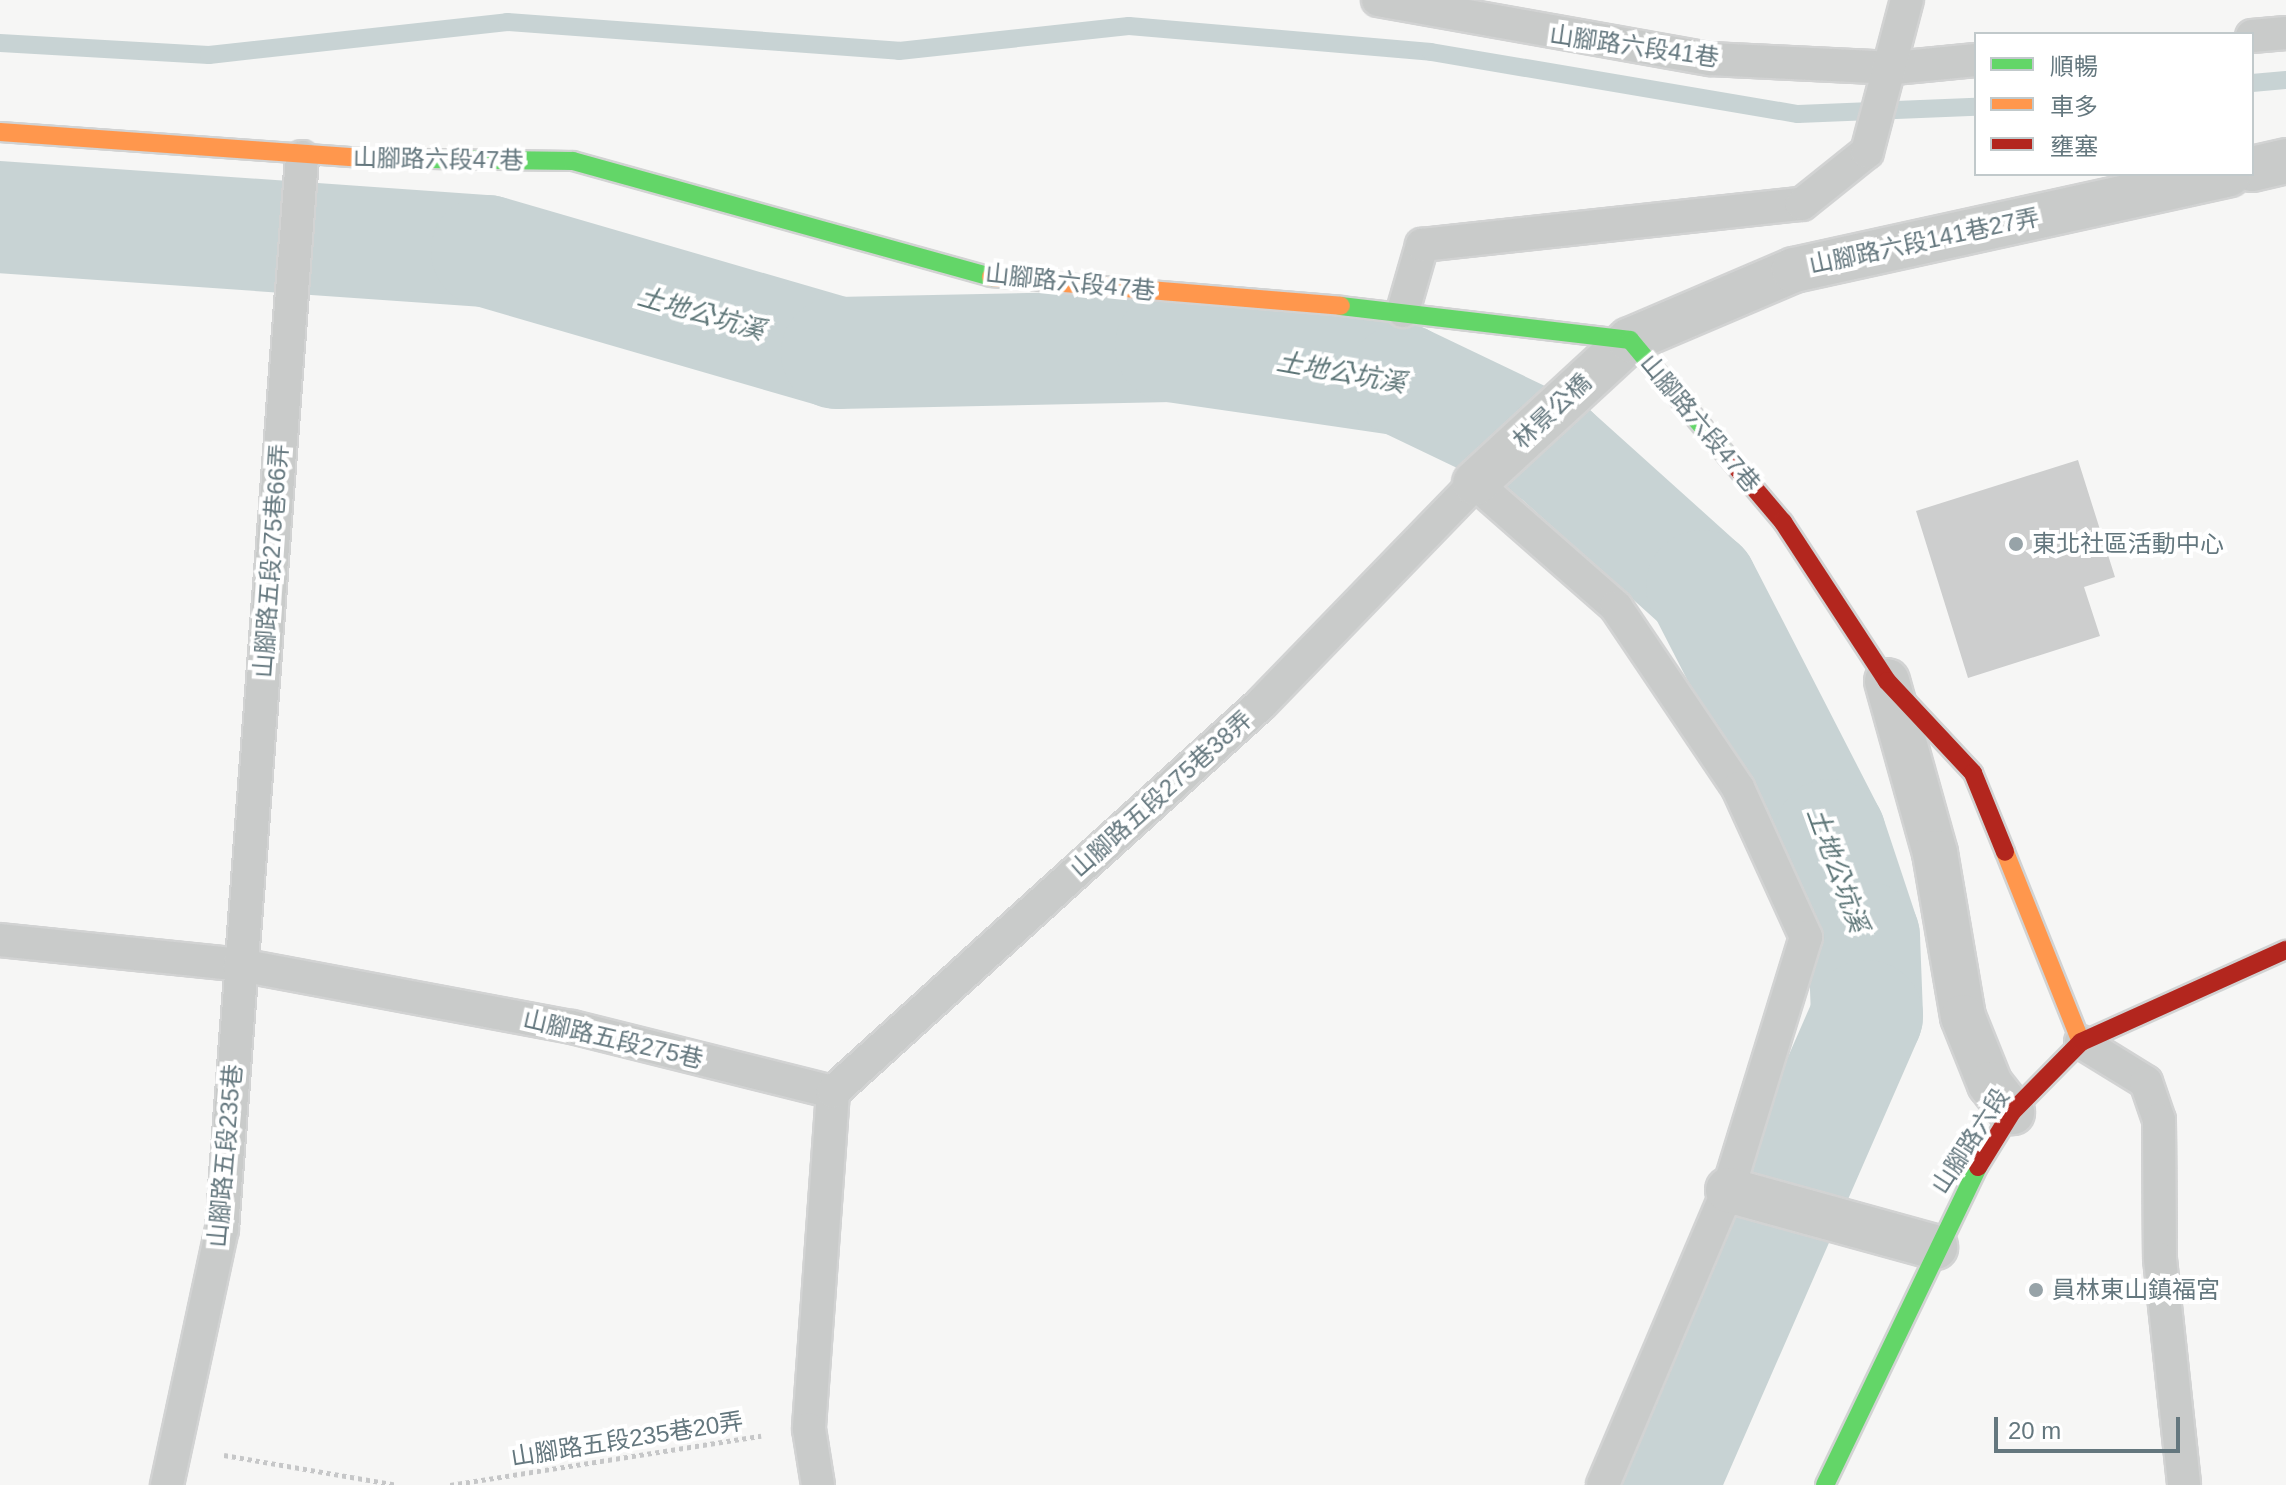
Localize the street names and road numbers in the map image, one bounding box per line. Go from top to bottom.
street label: 山腳路六段41巷 [1547,20,1721,72]
street label: 山腳路六段47巷 [352,143,524,175]
street label: 山腳路六段141巷27弄 [1806,203,2042,279]
street label: 山腳路六段47巷 [984,259,1156,305]
street label: 山腳路六段47巷 [1634,348,1766,498]
street label: 林景公橋 [1507,368,1597,454]
street label: 山腳路五段275巷66弄 [248,443,294,679]
street label: 山腳路五段275巷38弄 [1064,705,1258,883]
street label: 山腳路五段275巷 [520,1004,706,1074]
street label: 山腳路五段235巷 [203,1063,247,1249]
street label: 山腳路六段 [1925,1083,2015,1199]
street label: 山腳路五段235巷20弄 [509,1406,745,1472]

